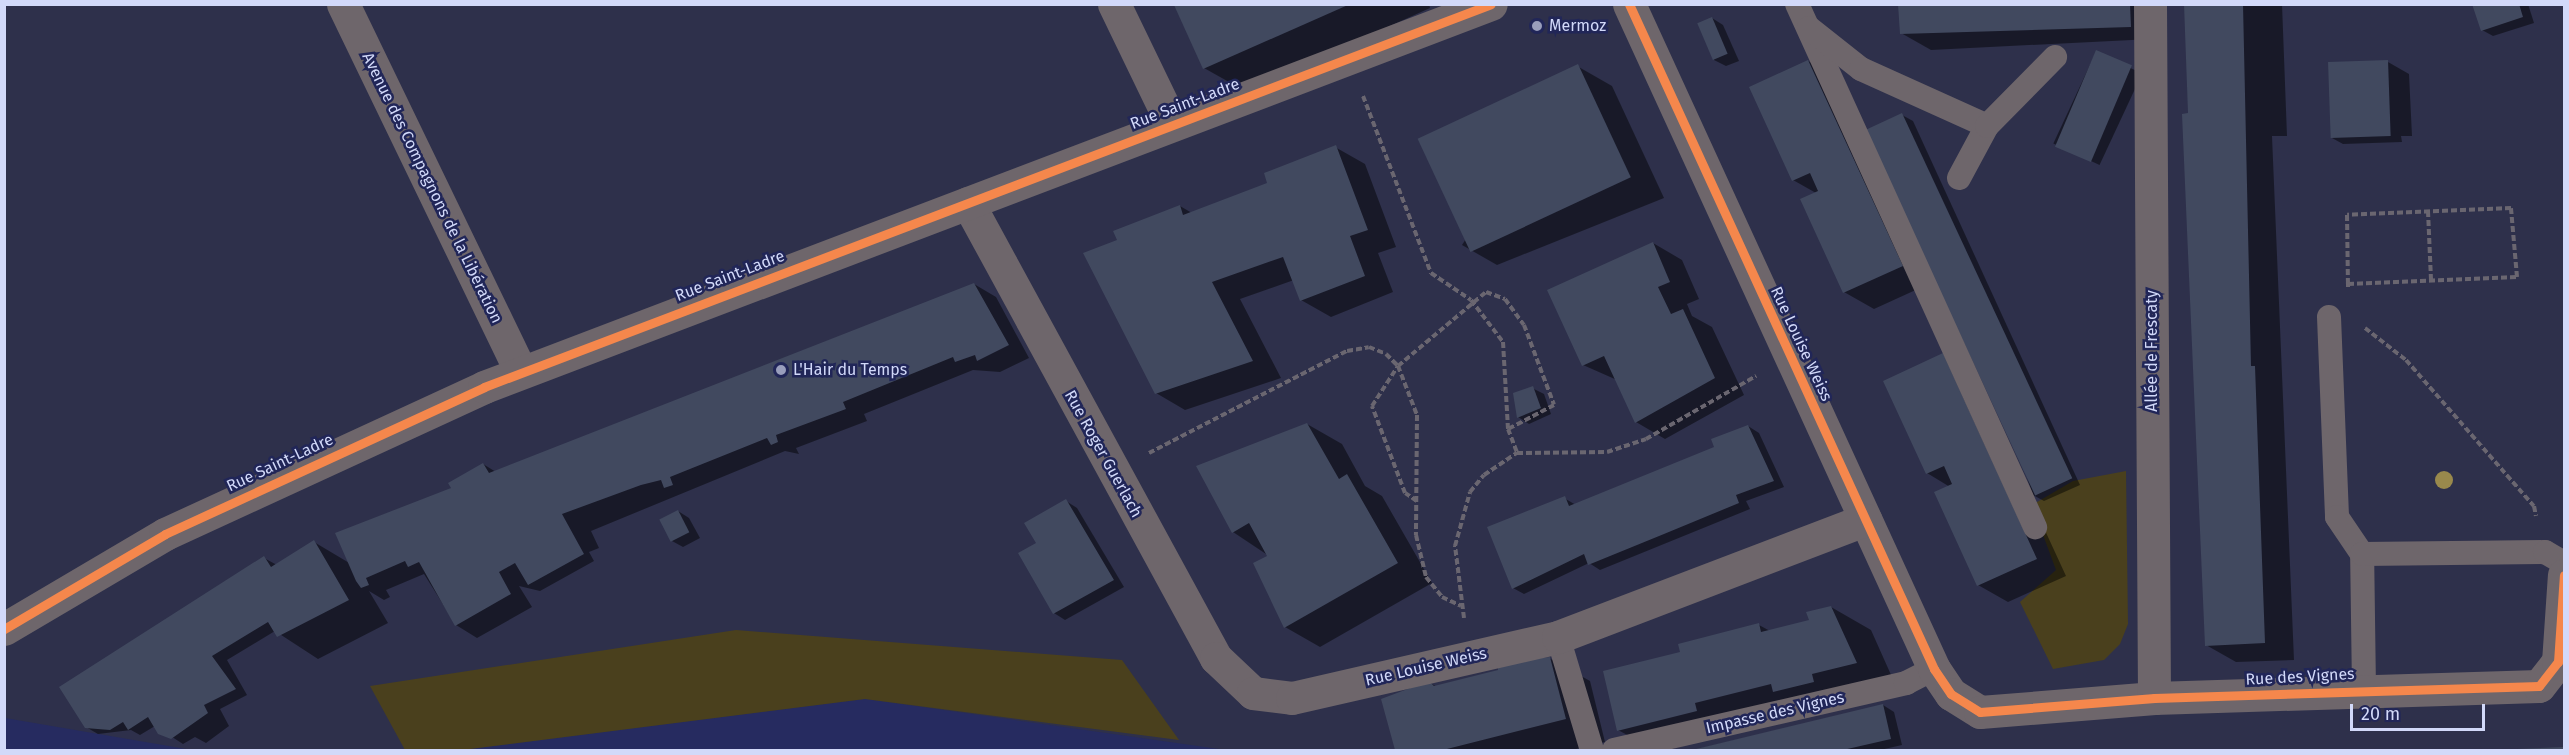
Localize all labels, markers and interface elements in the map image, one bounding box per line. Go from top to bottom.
place label: Mermoz [1549,16,1606,36]
marker: Mermoz [1530,19,1544,33]
street label: Avenue des Compagnons de la Libération [358,49,506,327]
street label: Rue Saint-Ladre [1128,74,1242,134]
street label: Rue Saint-Ladre [673,246,787,306]
street label: Rue Louise Weiss [1766,284,1836,404]
street label: Allée de Frescaty [2142,290,2162,412]
place label: L'Hair du Temps [793,360,907,380]
marker: L'Hair du Temps [774,363,788,377]
street label: Rue Roger Guerlach [1060,387,1146,521]
street label: Rue Saint-Ladre [224,430,336,496]
street label: Rue Louise Weiss [1363,644,1489,690]
street label: Rue des Vignes [2245,665,2355,689]
street label: Impasse des Vignes [1704,688,1846,738]
scale bar [2353,692,2488,730]
text: 20 m [2361,703,2400,725]

